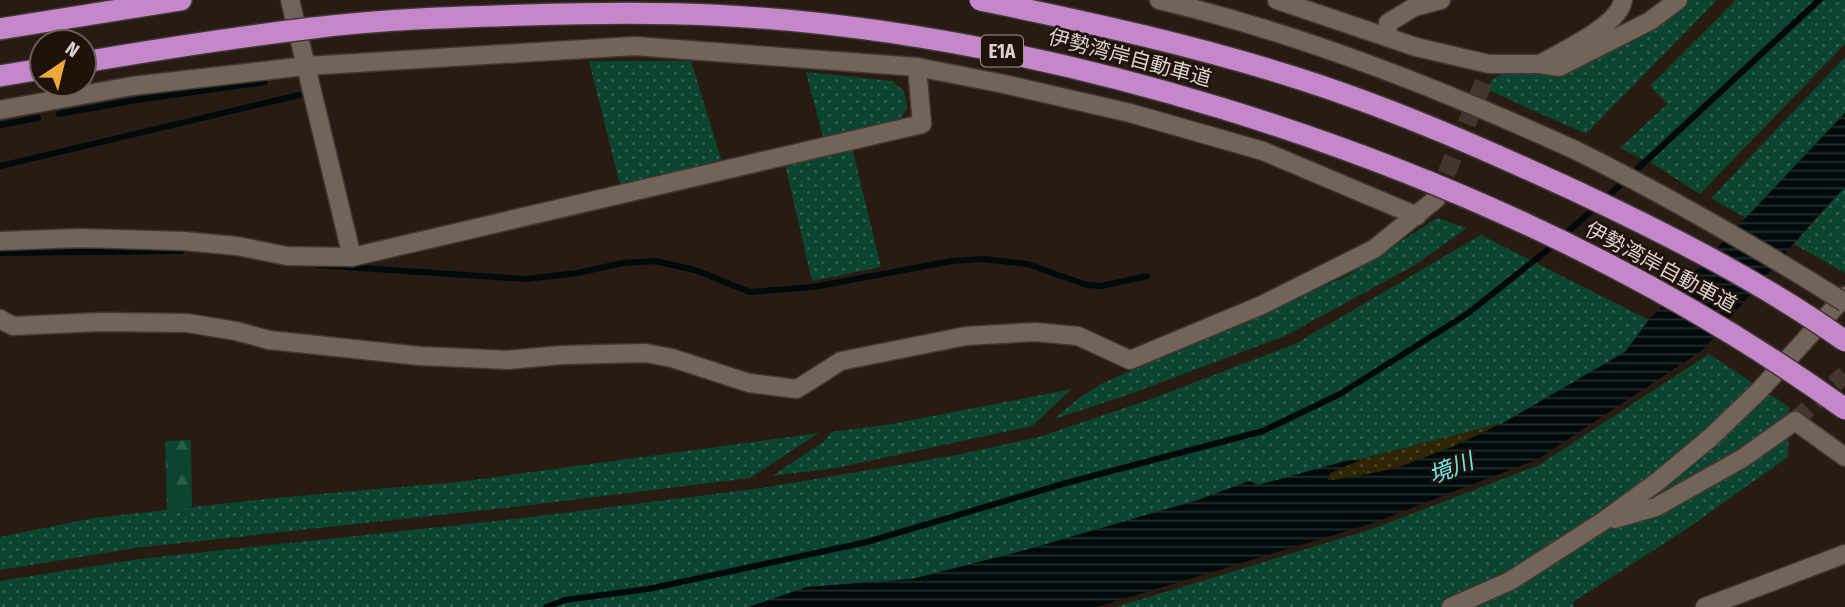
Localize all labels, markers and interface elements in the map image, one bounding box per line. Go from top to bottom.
street label: 伊勢湾岸自動車道 [1045,24,1215,92]
north arrow [28,28,98,98]
road number: E1A [981,36,1023,66]
text: N [61,37,84,62]
street label: 伊勢湾岸自動車道 [1581,216,1741,318]
water label: 境川 [1425,446,1480,489]

